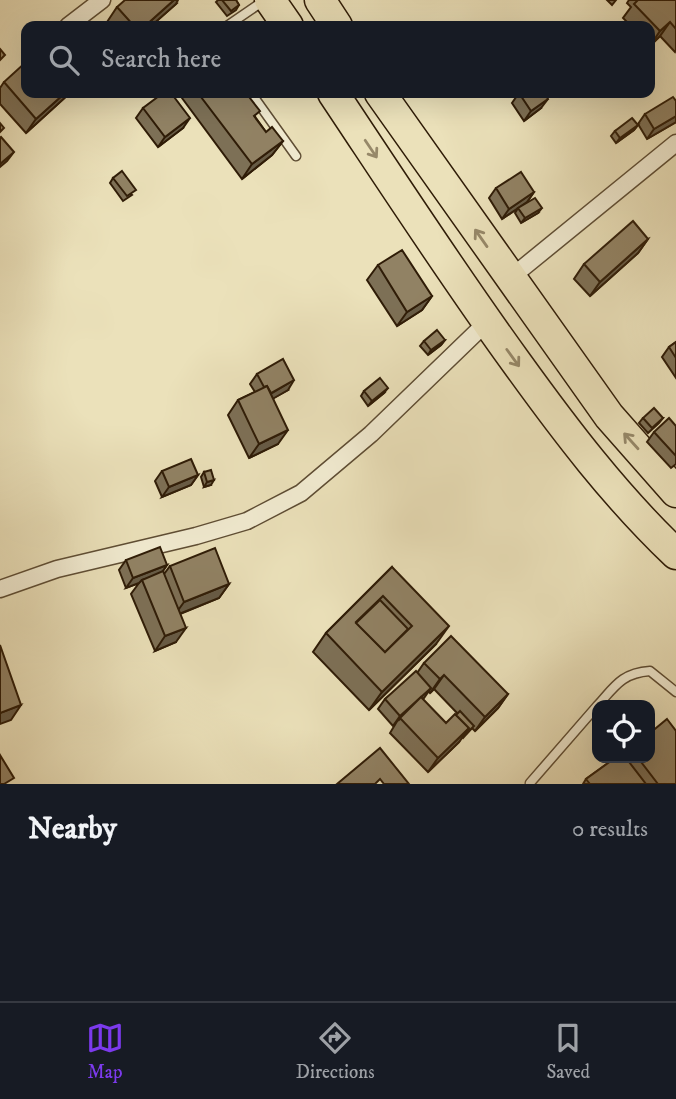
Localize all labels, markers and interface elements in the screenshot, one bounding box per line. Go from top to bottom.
search box [21,21,655,98]
icon: search [45,41,83,79]
text: Search here [101,43,221,76]
one-way arrow [364,139,378,159]
one-way arrow [474,229,488,248]
one-way arrow [505,348,520,367]
one-way arrow [622,433,639,450]
map controls [592,700,655,763]
button: locate [592,700,655,763]
text: Nearby [28,811,117,848]
text: 0 results [572,815,648,844]
tab: Map [86,1019,124,1084]
tab: Directions [296,1019,375,1084]
tab: Saved [546,1019,590,1084]

